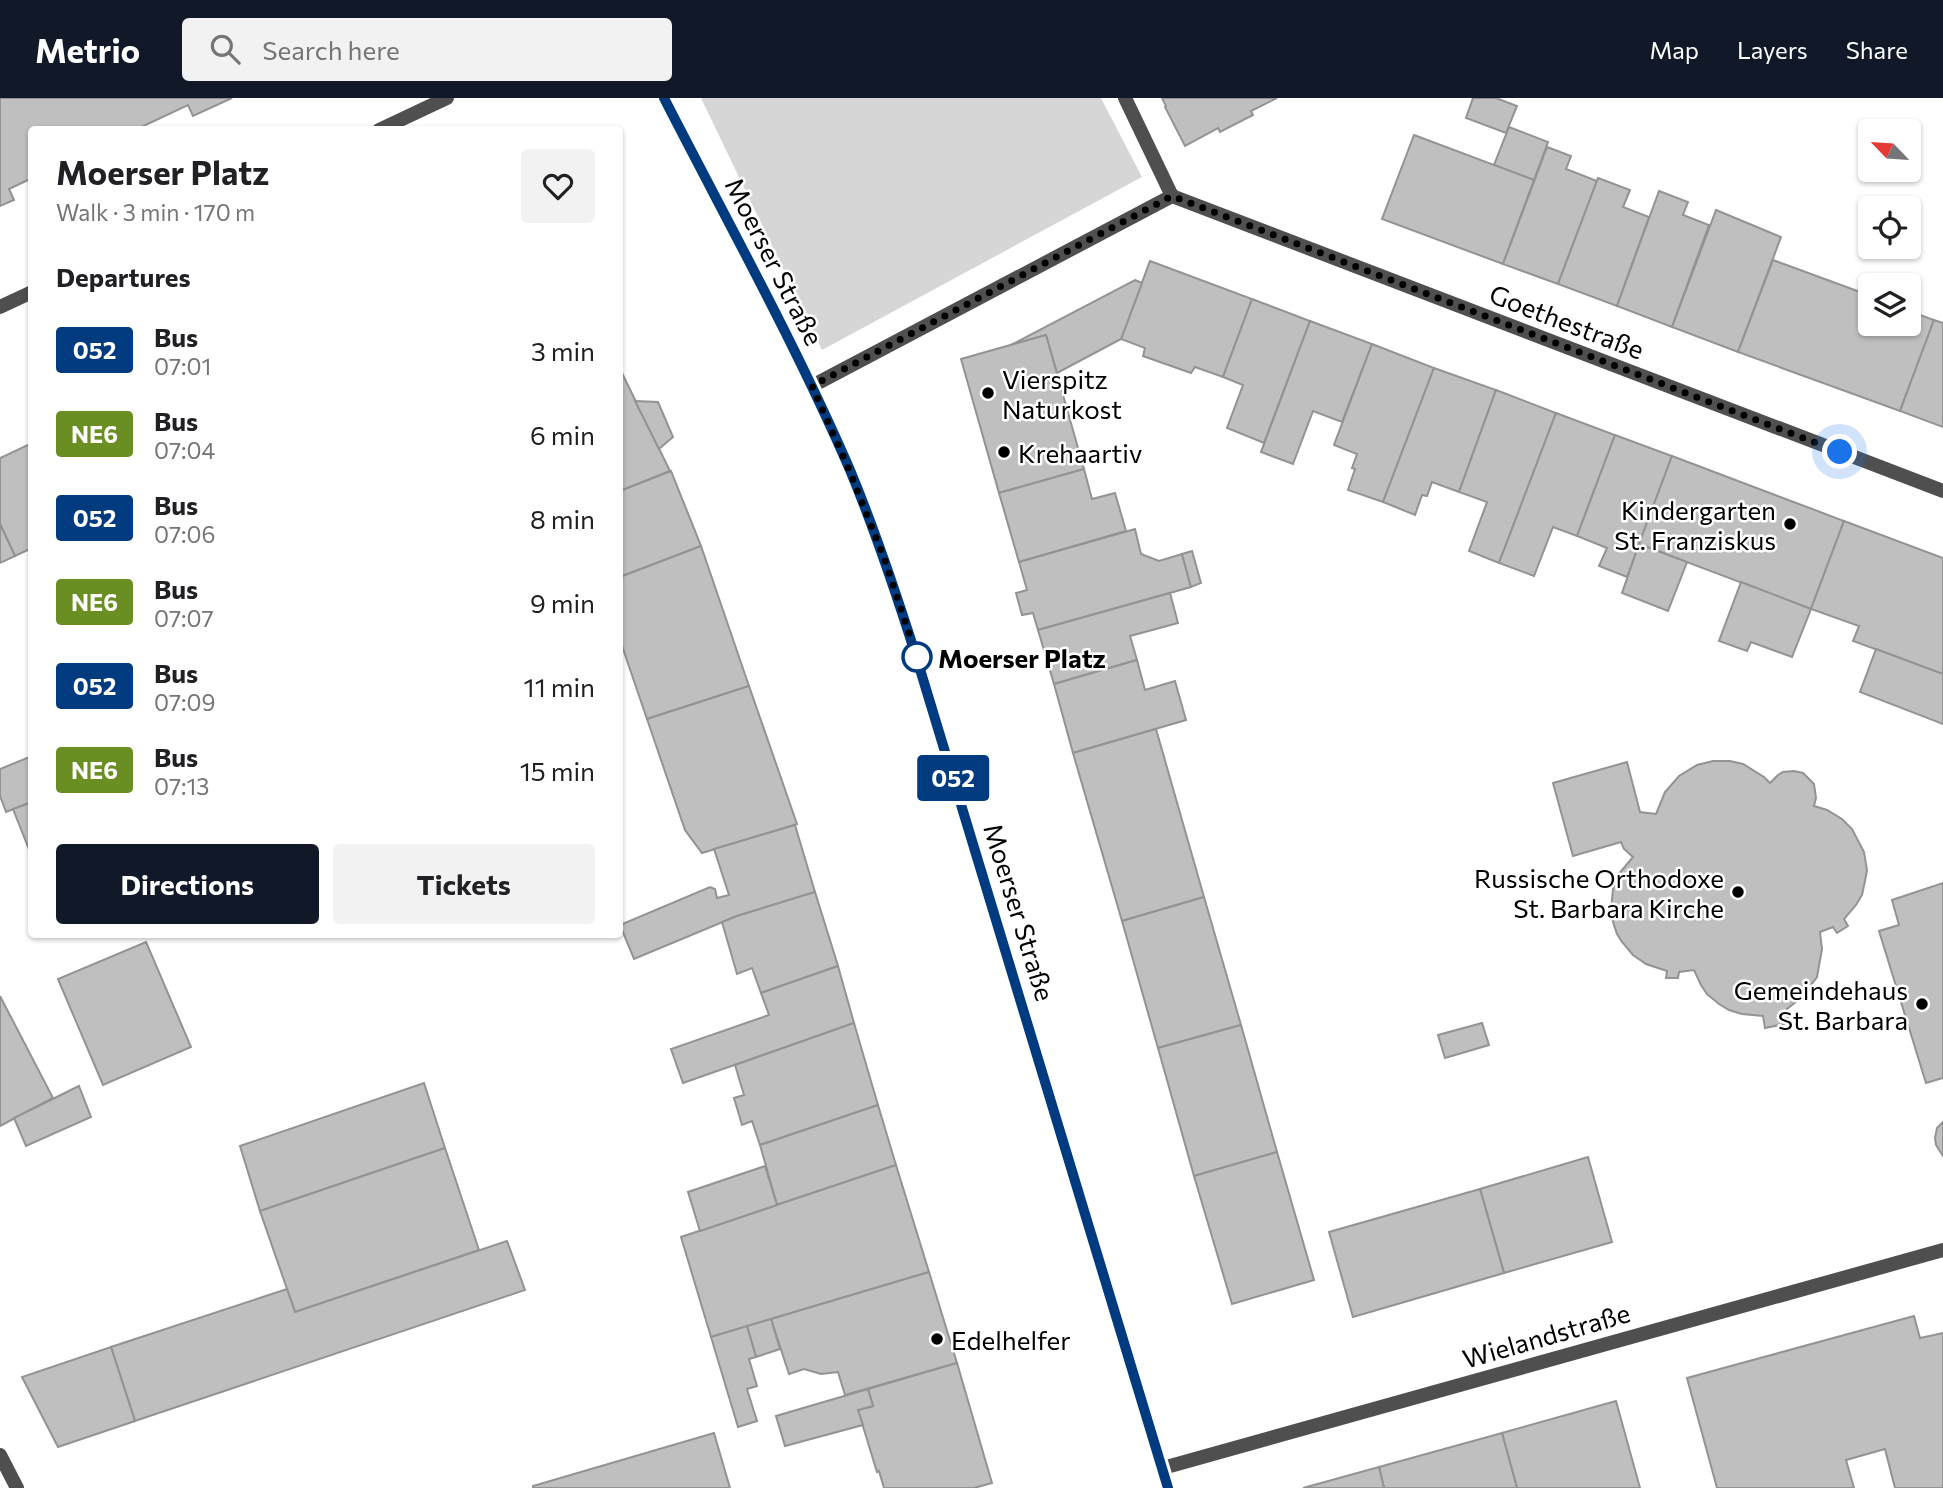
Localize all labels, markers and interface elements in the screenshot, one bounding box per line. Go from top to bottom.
search box [182,18,672,81]
text: Metrio [35,29,140,70]
icon: search [206,30,244,68]
text: Search here [262,34,400,65]
text: Map [1650,35,1699,64]
text: Layers [1737,35,1808,64]
text: Share [1846,35,1908,64]
north arrow [1858,119,1922,182]
map controls [1858,119,1921,336]
button: heart [521,149,595,223]
text: Moerser Platz [56,151,269,192]
street label: Moerser Straße [719,172,831,350]
button: locate [1858,196,1921,259]
text: Walk · 3 min · 170 m [56,198,255,226]
text: Departures [56,261,191,292]
button: layers [1858,273,1921,336]
street label: Goethestraße [1485,277,1649,365]
text: Bus [154,321,198,352]
text: 052 [73,335,116,364]
text: 3 min [531,335,595,366]
text: 07:01 [154,352,211,380]
place label: Vierspitz Naturkost [1002,363,1122,424]
marker: Vierspitz Naturkost [980,385,996,401]
text: Bus [154,405,198,436]
text: NE6 [71,419,118,448]
text: 6 min [530,419,595,450]
your location [1822,434,1857,469]
text: 07:04 [154,436,215,464]
place label: Krehaartiv [1018,437,1142,468]
marker: Krehaartiv [996,444,1012,460]
text: Bus [154,489,198,520]
place label: Kindergarten St. Franziskus [1614,494,1776,555]
text: 052 [73,503,116,532]
text: 8 min [530,503,595,534]
marker: Kindergarten St. Franziskus [1782,516,1798,532]
text: 07:06 [154,520,215,548]
text: Bus [154,573,198,604]
text: NE6 [71,587,118,616]
text: 9 min [530,587,595,618]
text: 07:07 [154,604,214,632]
marker: Moerser Platz [902,642,932,672]
place label: Moerser Platz [938,642,1106,673]
text: Bus [154,657,198,688]
text: 052 [73,671,116,700]
text: 11 min [524,671,595,702]
text: 07:09 [154,688,215,716]
text: Bus [154,741,198,772]
text: NE6 [71,755,118,784]
text: 15 min [520,755,595,786]
line badge: 052 [913,755,993,801]
text: 052 [931,763,975,792]
text: 07:13 [154,772,209,800]
street label: Moerser Straße [978,820,1062,1004]
button: Directions [56,844,319,924]
button: Tickets [333,844,595,924]
place label: Russische Orthodoxe St. Barbara Kirche [1474,862,1724,923]
marker: Russische Orthodoxe St. Barbara Kirche [1730,884,1746,900]
place label: Gemeindehaus St. Barbara [1734,974,1908,1035]
marker: Gemeindehaus St. Barbara [1914,996,1930,1012]
street label: Wielandstraße [1459,1296,1633,1374]
place label: Edelhelfer [951,1324,1071,1355]
marker: Edelhelfer [929,1331,945,1347]

